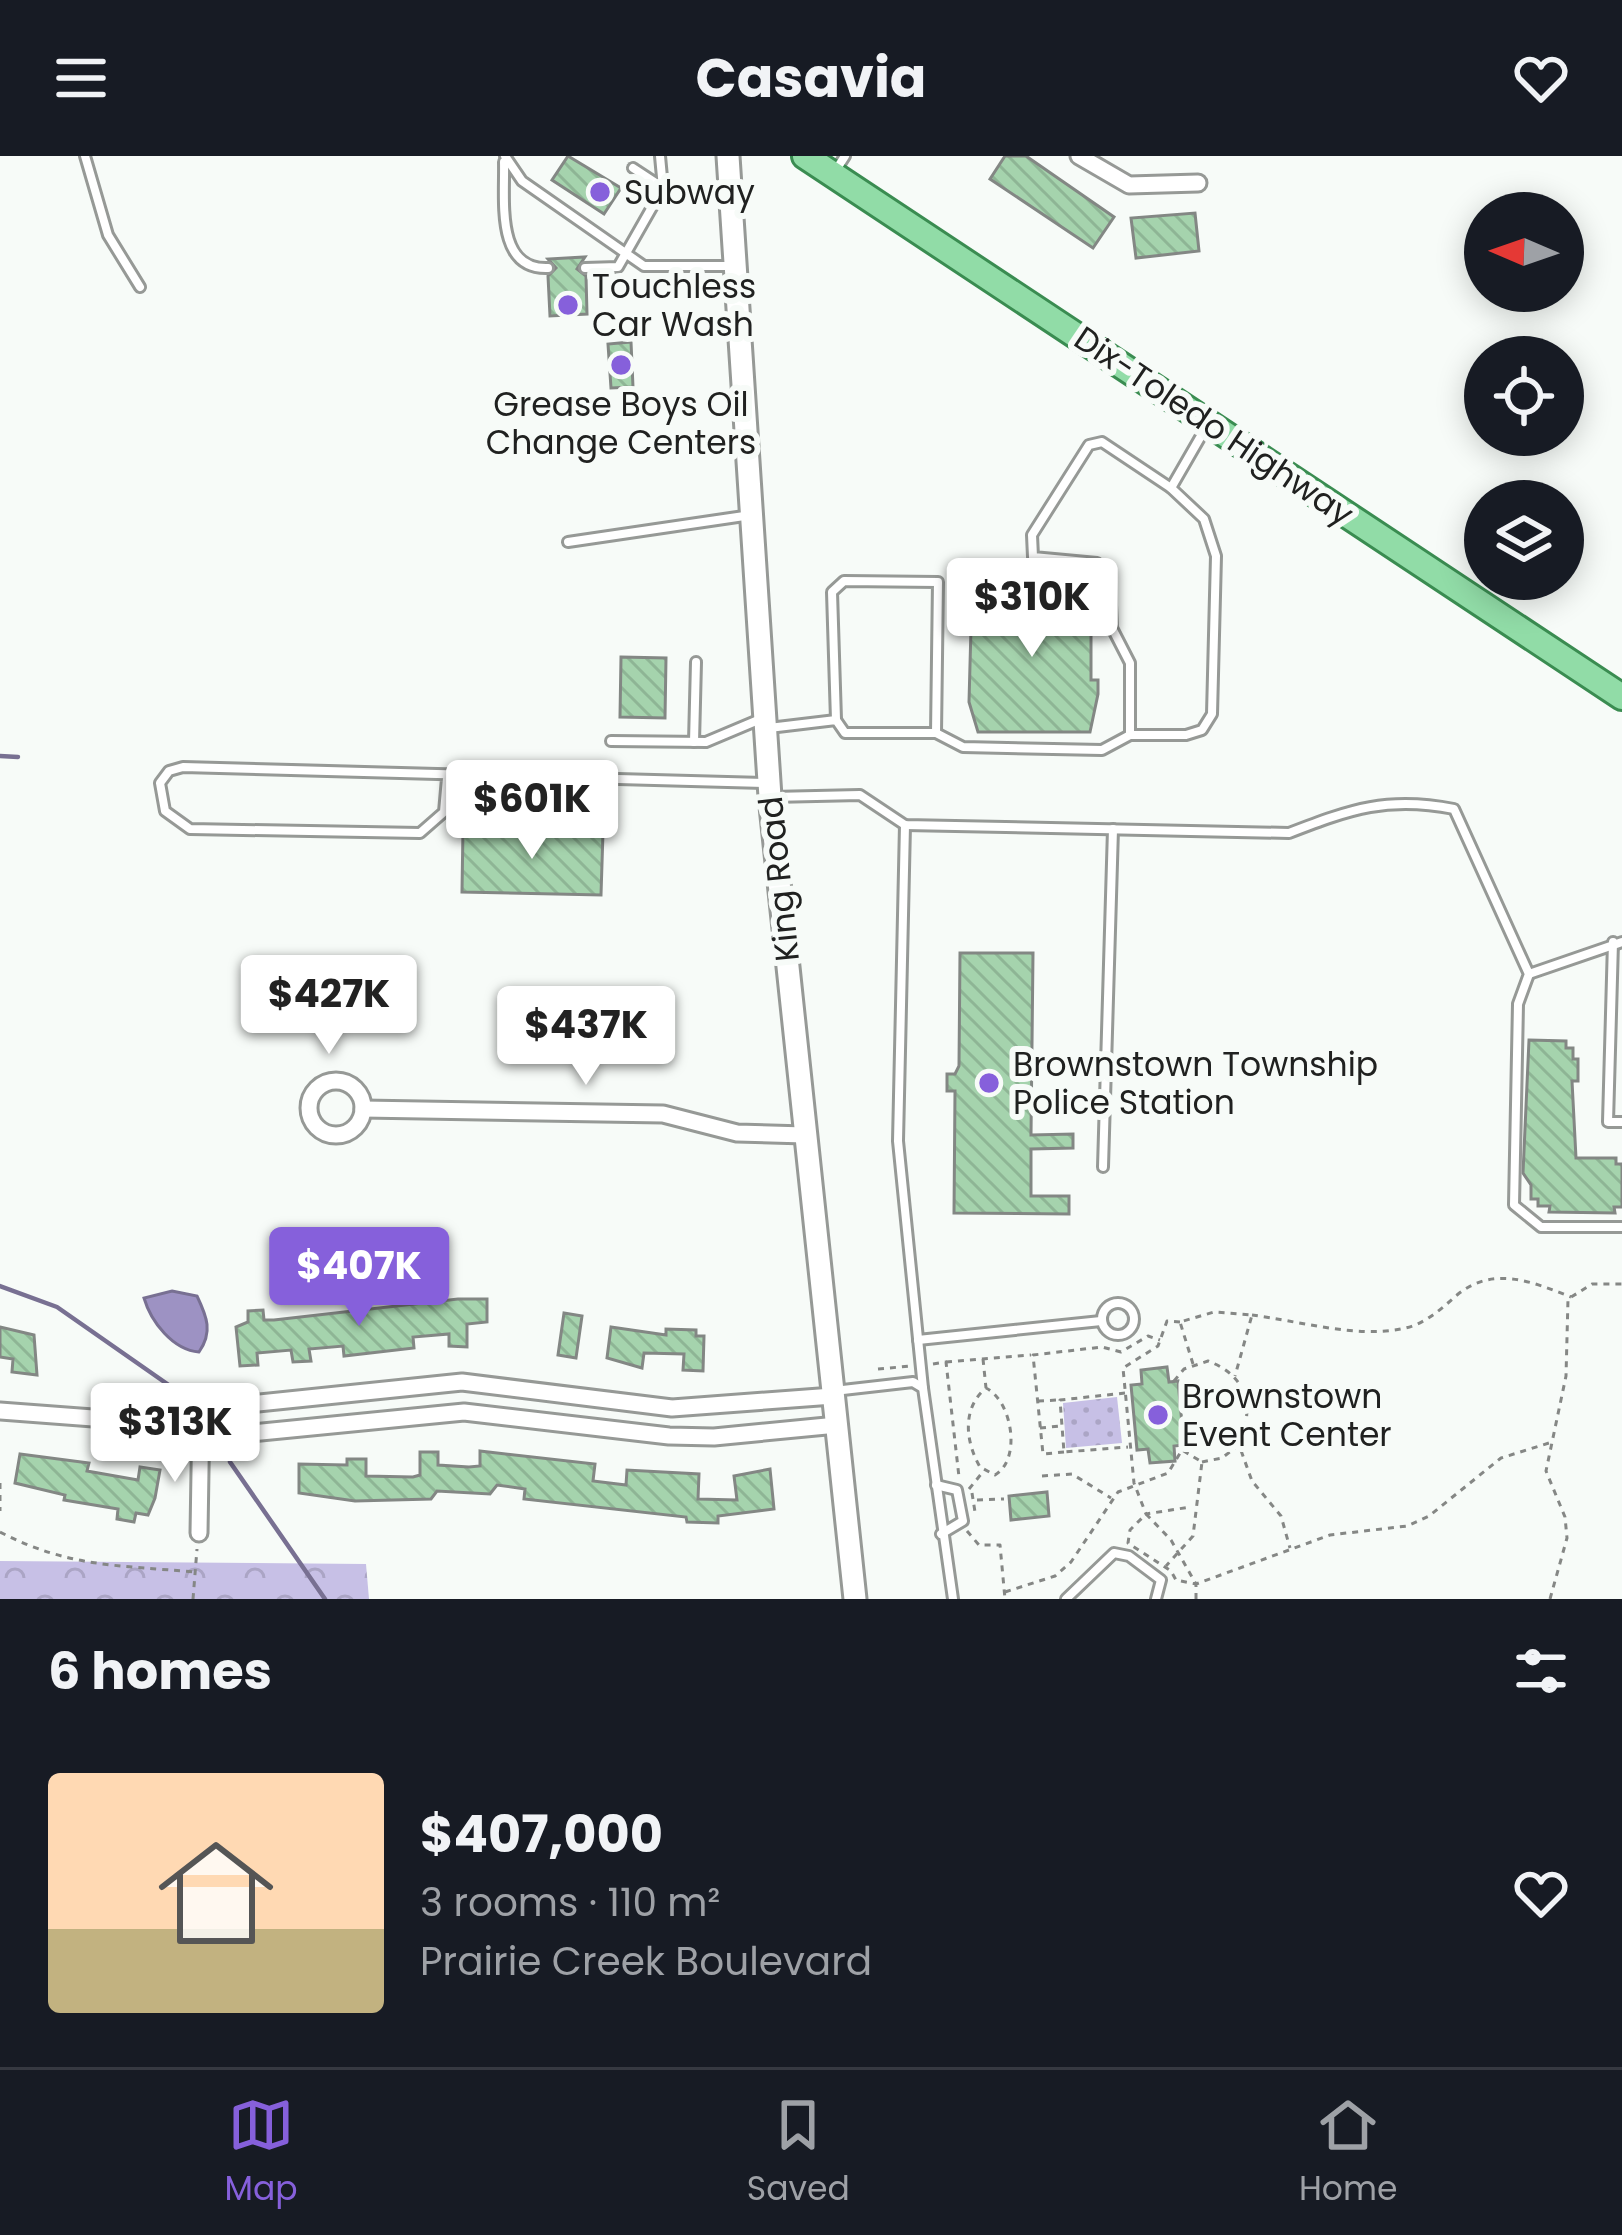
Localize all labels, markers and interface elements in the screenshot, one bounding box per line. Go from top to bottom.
text: Casavia [695,40,927,116]
icon: menu [48,45,114,111]
icon: heart [1508,45,1574,111]
place label: Subway [624,169,755,216]
marker: Subway [587,179,613,205]
north arrow [1464,192,1584,312]
map controls [1464,192,1584,600]
place label: Touchless Car Wash [592,263,756,348]
marker: Touchless Car Wash [555,292,581,318]
street label: Dix-Toledo Highway [1065,315,1363,537]
button: locate [1464,336,1584,456]
marker: Grease Boys Oil Change Centers [608,352,634,378]
place label: Grease Boys Oil Change Centers [486,381,756,466]
button: layers [1464,480,1584,600]
pin: $310K [948,558,1116,660]
text: $310K [974,569,1090,624]
pin: $601K [448,760,616,862]
text: $601K [473,771,591,826]
street label: King Road [747,794,811,964]
pin: $427K [245,955,413,1057]
text: $427K [268,966,390,1021]
pin: $437K [502,986,670,1088]
text: $437K [524,997,648,1052]
place label: Brownstown Township Police Station [1013,1041,1378,1126]
marker: Brownstown Township Police Station [976,1070,1002,1096]
pin: $407K [275,1227,443,1329]
text: $407K [296,1238,422,1293]
place label: Brownstown Event Center [1182,1373,1392,1458]
pin: $313K [91,1383,259,1485]
text: $313K [118,1394,232,1449]
marker: Brownstown Event Center [1145,1402,1171,1428]
text: 6 homes [48,1635,272,1707]
icon: filters [1508,1638,1574,1704]
text: $407,000 [420,1798,663,1870]
icon: home [144,1821,288,1965]
icon: heart [1508,1860,1574,1926]
text: 3 rooms · 110 m² [420,1875,720,1930]
text: Prairie Creek Boulevard [420,1934,872,1989]
tab: Map [225,2092,298,2214]
tab: Saved [747,2092,850,2214]
tab: Home [1299,2092,1397,2214]

